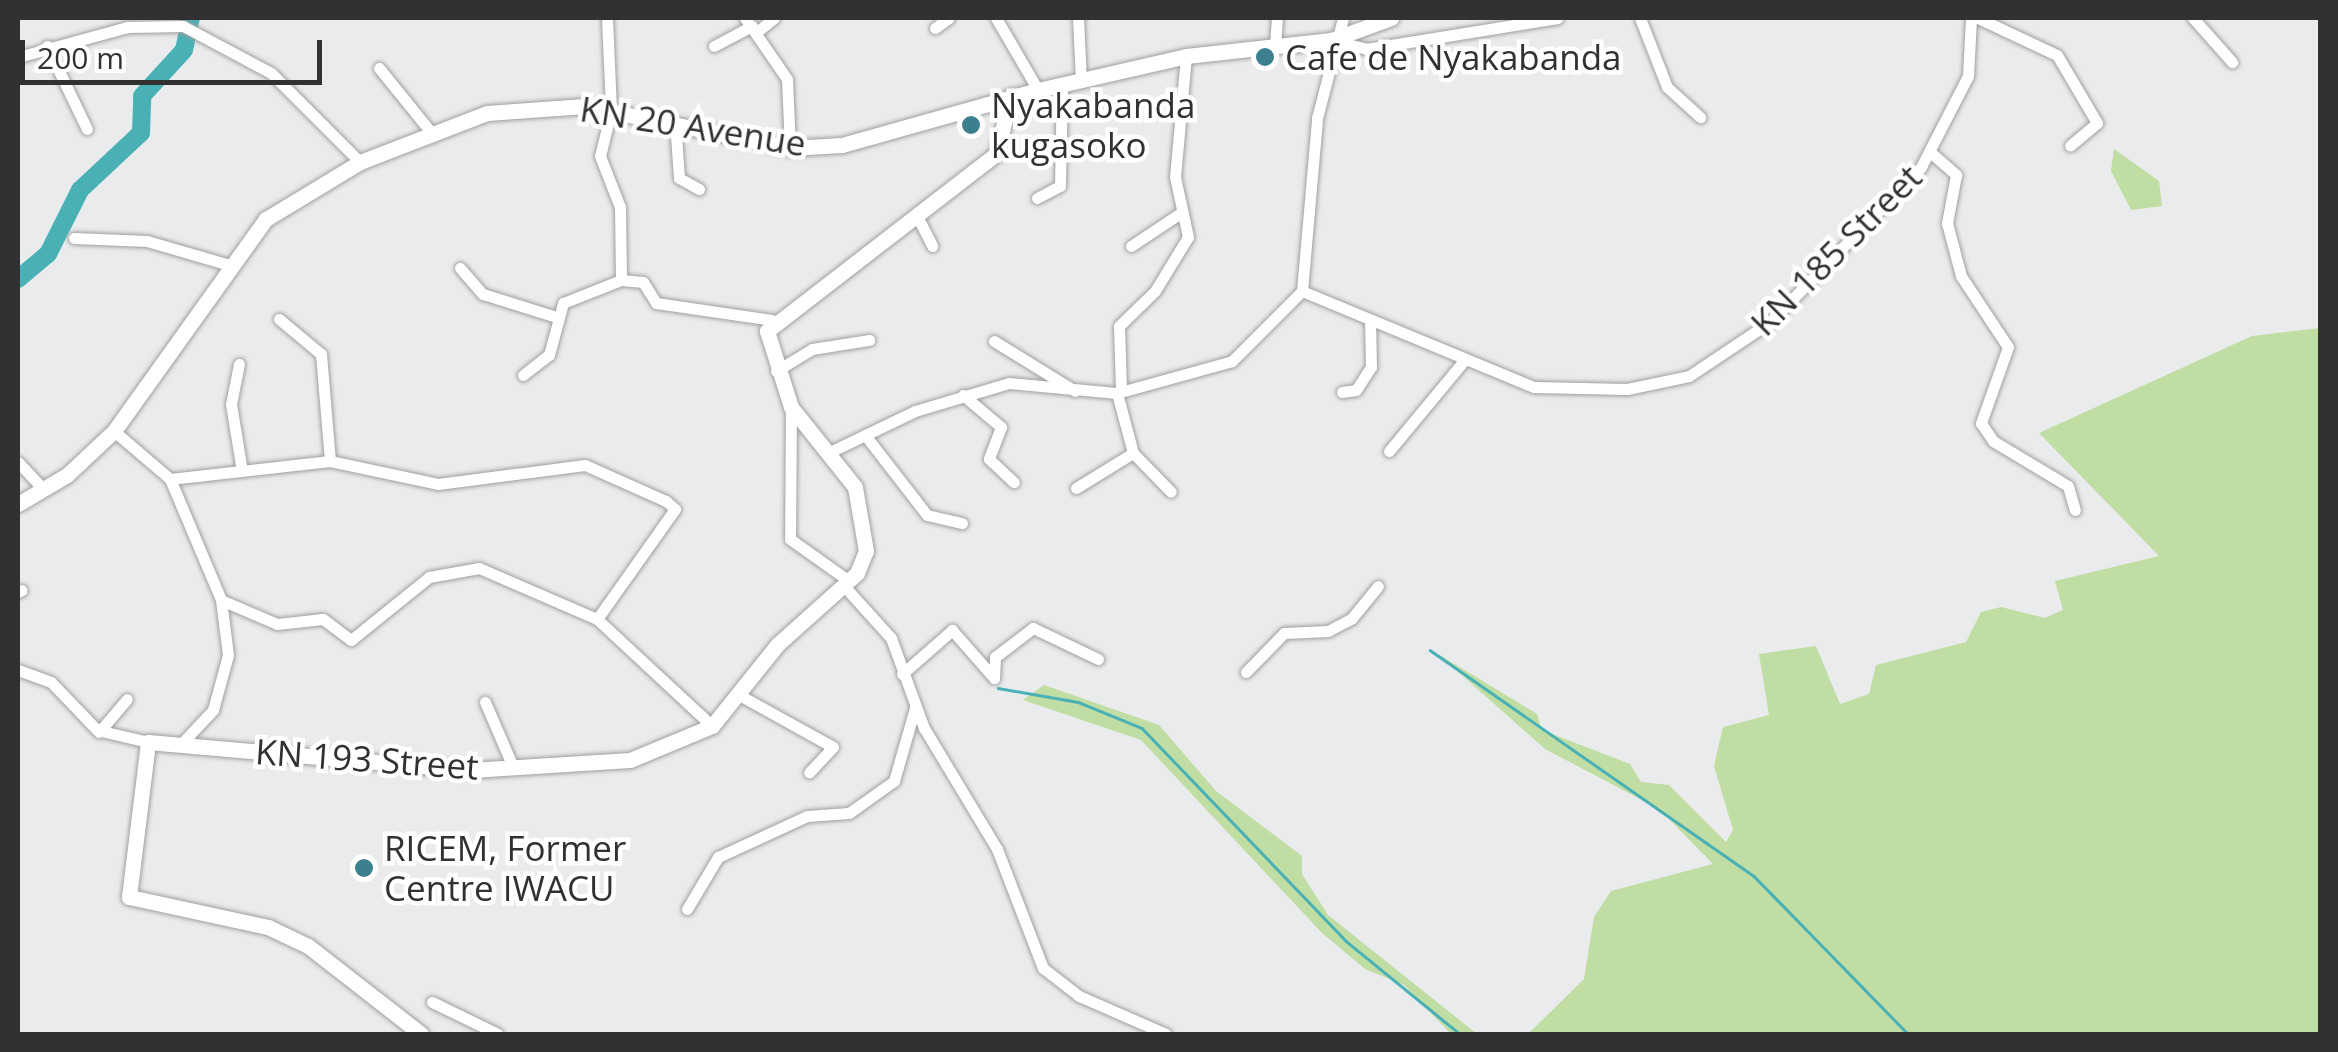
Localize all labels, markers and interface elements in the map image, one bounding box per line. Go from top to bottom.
scale bar [25,20,328,82]
place label: Cafe de Nyakabanda [1285,36,1622,78]
text: 200 m [37,37,124,78]
marker: Cafe de Nyakabanda [1254,46,1276,68]
place label: Nyakabanda kugasoko [991,84,1195,166]
street label: KN 20 Avenue [577,87,809,165]
marker: Nyakabanda kugasoko [960,114,982,136]
street label: KN 185 Street [1742,156,1930,344]
street label: KN 193 Street [254,730,480,788]
place label: RICEM, Former Centre IWACU [384,827,626,909]
marker: RICEM, Former Centre IWACU [353,857,375,879]

